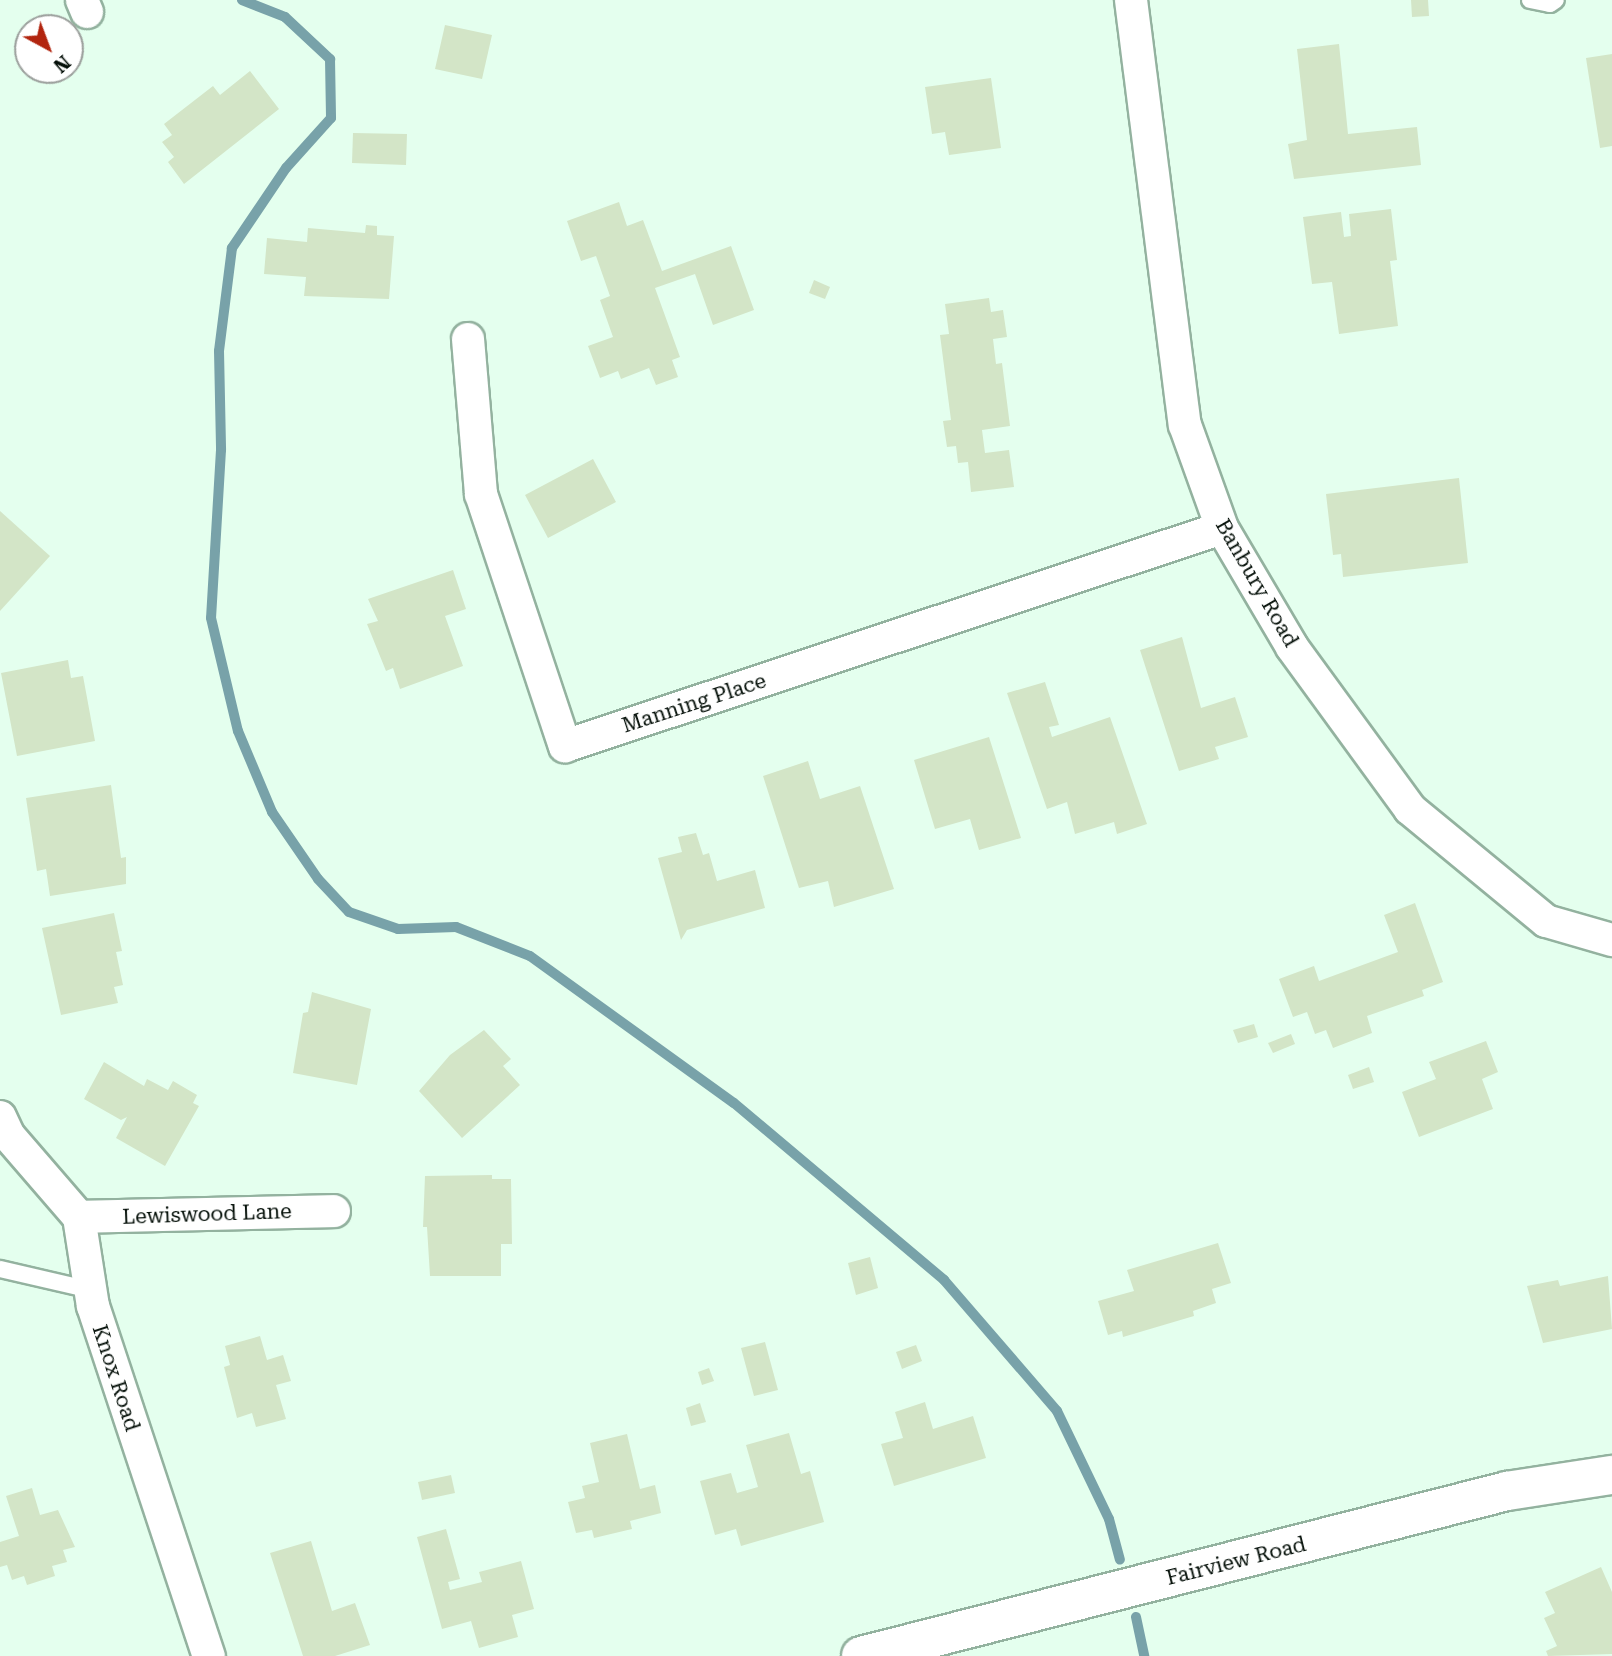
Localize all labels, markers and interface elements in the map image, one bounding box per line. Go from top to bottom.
north arrow [14,14,84,84]
text: N [49,50,75,77]
street label: Banbury Road [1210,515,1304,651]
street label: Manning Place [619,668,769,738]
street label: Lewiswood Lane [122,1198,292,1230]
street label: Knox Road [87,1322,145,1434]
street label: Fairview Road [1164,1531,1308,1591]

